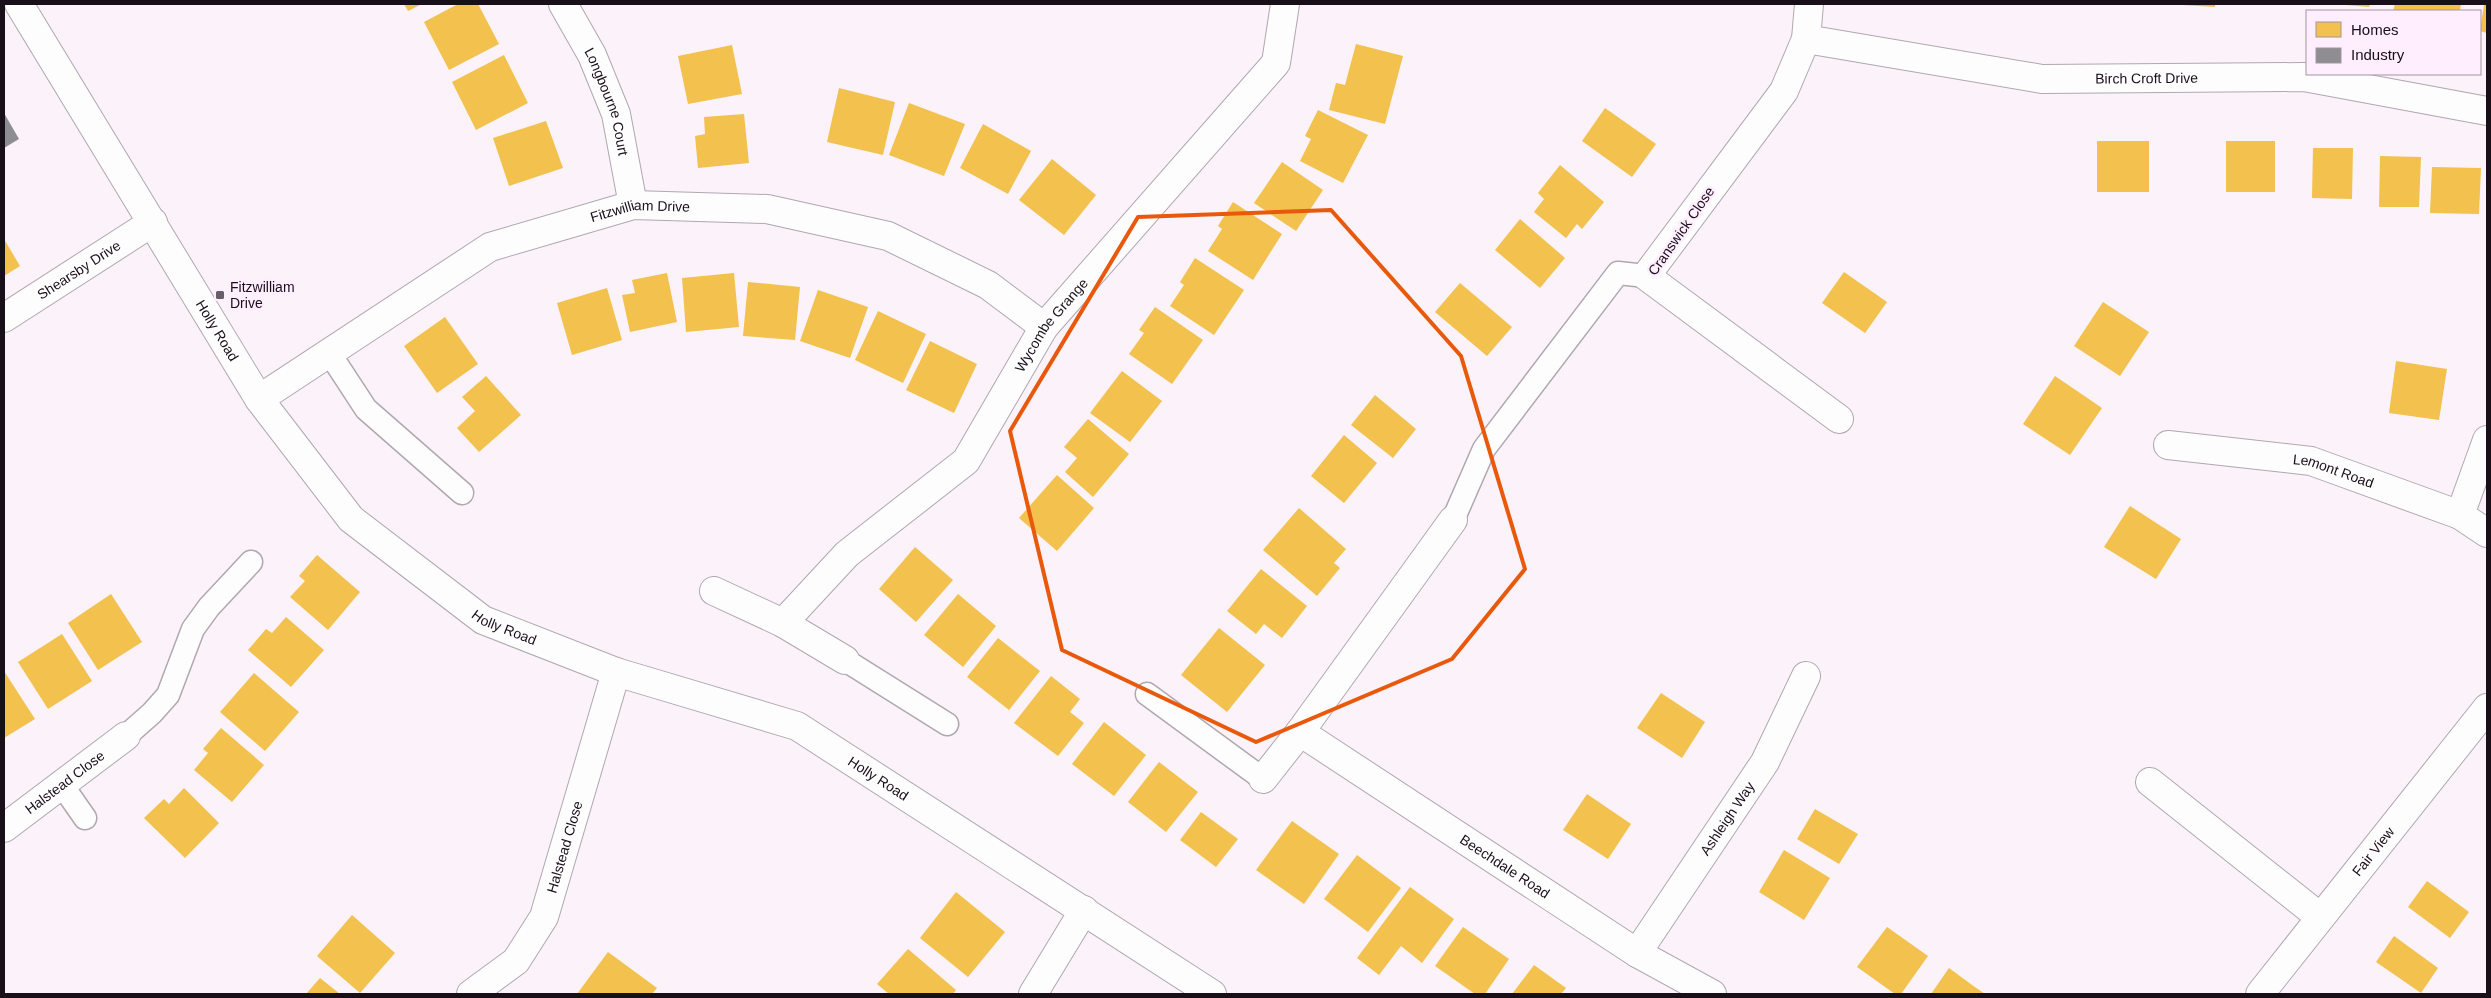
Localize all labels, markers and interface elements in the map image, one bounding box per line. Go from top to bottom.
legend [2306,10,2481,75]
text: Homes [2351,21,2399,38]
street label: Longbourne Court [581,45,632,157]
text: Industry [2351,46,2405,63]
street label: Birch Croft Drive [2095,70,2198,87]
street label: Cranswick Close [1645,184,1718,278]
street label: Fitzwilliam Drive [588,197,690,225]
street label: Shearsby Drive [34,237,124,302]
street label: Wycombe Grange [1012,275,1091,375]
place label: Fitzwilliam Drive [230,279,295,311]
marker: Fitzwilliam Drive [214,289,226,301]
street label: Holly Road [193,297,242,364]
street label: Lemont Road [2292,451,2376,491]
street label: Holly Road [469,606,539,648]
street label: Halstead Close [22,747,108,817]
street label: Holly Road [845,753,911,804]
street label: Ashleigh Way [1697,779,1758,858]
street label: Halstead Close [544,799,586,895]
street label: Fair View [2349,823,2398,879]
street label: Beechdale Road [1457,831,1553,901]

